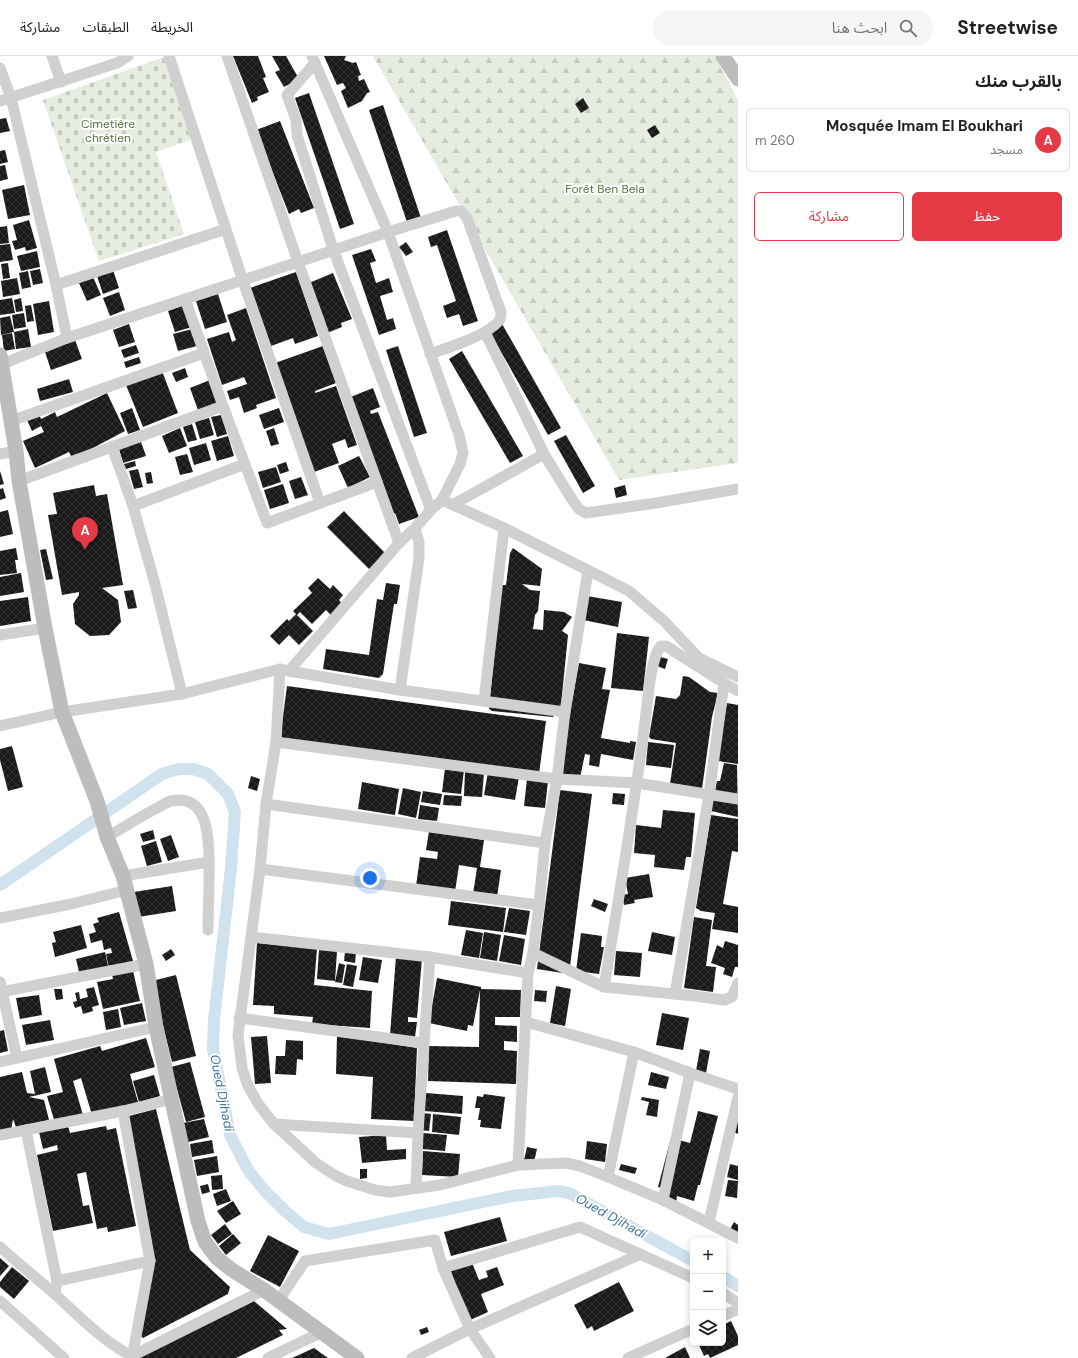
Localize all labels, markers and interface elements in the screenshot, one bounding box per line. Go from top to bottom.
search box [653,10,933,46]
text: Streetwise [957,15,1058,40]
icon: search [897,17,919,39]
text: مشاركة [20,18,60,36]
text: الطبقات [82,18,129,36]
text: الخريطة [151,18,193,36]
text: ابحث هنا [832,18,887,38]
text: بالقرب منك [975,70,1062,92]
park label: Cimetière chrétien [81,116,135,146]
text: Mosquée Imam El Boukhari [826,116,1023,136]
text: 260 m [755,132,795,149]
text: A [1043,132,1053,149]
text: مسجد [990,141,1023,158]
park label: Forêt Ben Bela [565,181,645,197]
button: مشاركة [754,192,904,241]
button: حفظ [912,192,1062,241]
pin: A [72,517,98,550]
your location [360,868,380,888]
water label: Oued Djihadi [206,1053,238,1134]
water label: Oued Djihadi [573,1190,650,1243]
map controls [690,1238,726,1346]
button: + [690,1238,726,1274]
button: − [690,1274,726,1310]
button: layers [690,1310,726,1346]

